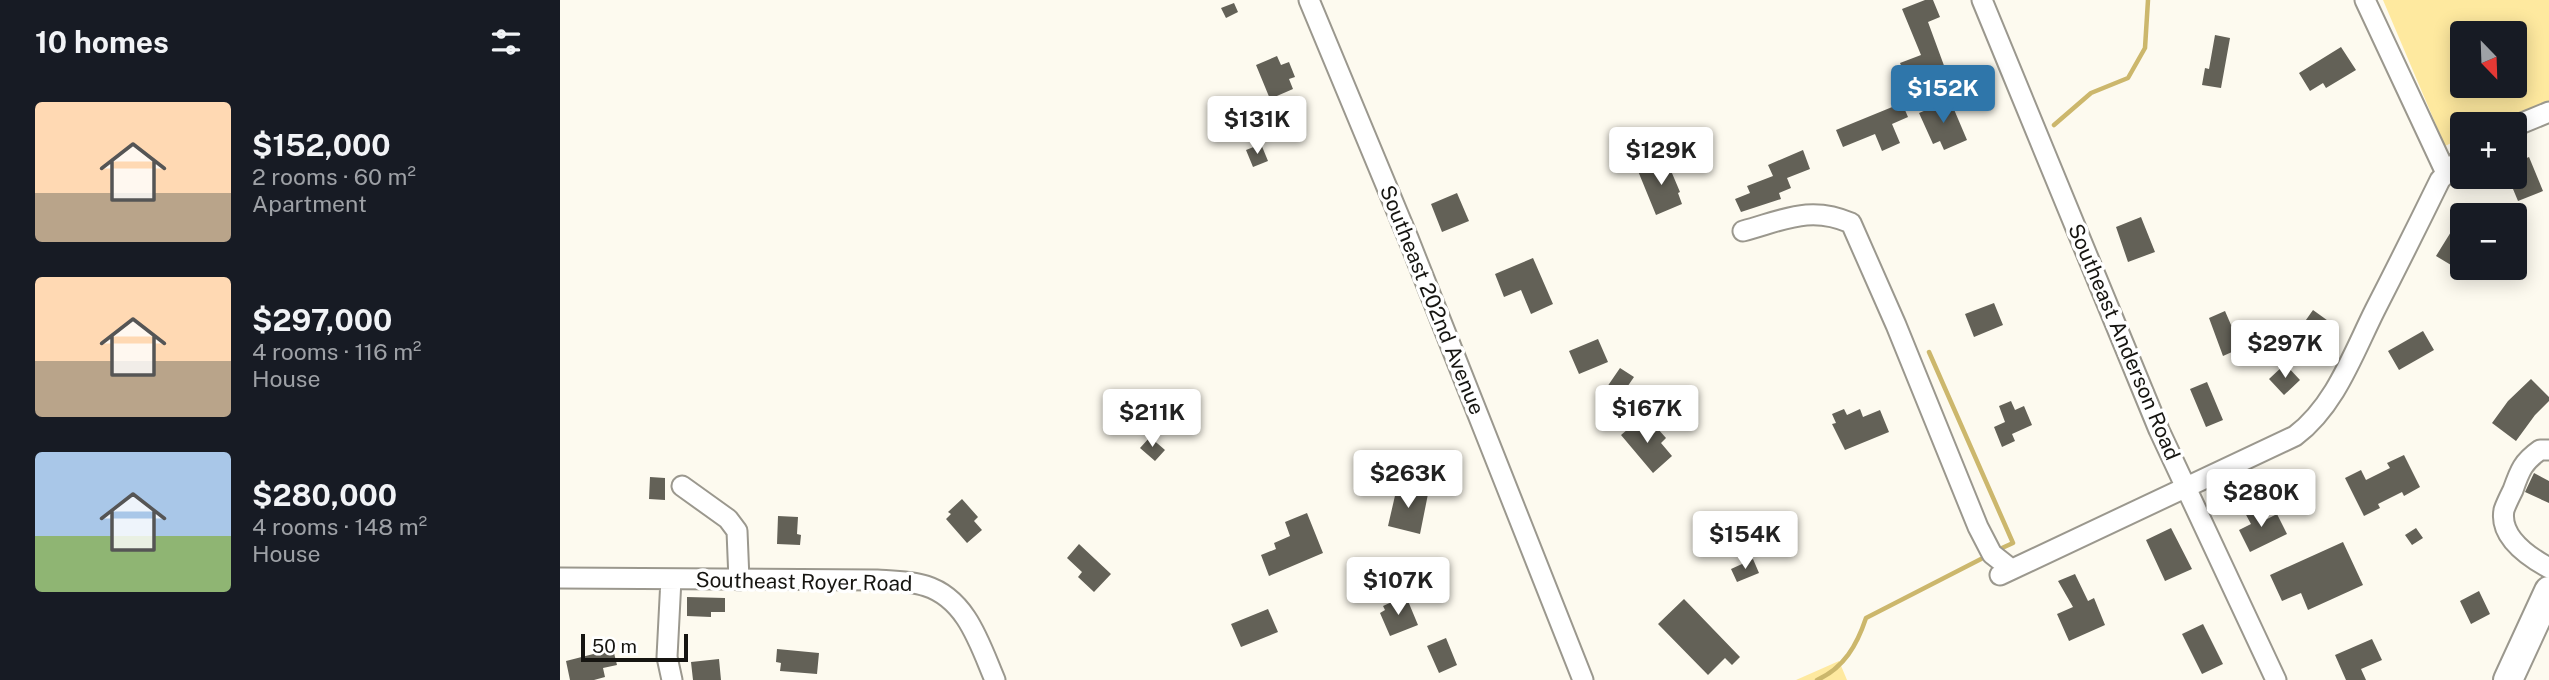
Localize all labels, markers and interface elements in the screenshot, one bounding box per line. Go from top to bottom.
north arrow [2450,21,2527,98]
map controls [2450,21,2527,280]
icon: filters [487,23,525,61]
text: 10 homes [35,24,169,60]
pin: $152K [1894,66,1992,125]
text: $152K [1907,74,1979,101]
pin: $131K [1208,96,1306,156]
text: $131K [1223,105,1291,132]
button: + [2450,112,2527,189]
text: $152,000 [252,127,391,163]
pin: $129K [1612,128,1710,187]
icon: home [91,130,175,214]
text: $129K [1625,136,1697,163]
text: 2 rooms · 60 m² [252,163,416,190]
street label: Southeast 202nd Avenue [1375,182,1490,418]
text: Apartment [252,190,367,217]
button: − [2450,203,2527,280]
street label: Southeast Anderson Road [2063,220,2186,464]
text: $297,000 [252,302,392,338]
icon: home [91,305,175,389]
pin: $297K [2236,320,2334,380]
text: $297K [2247,329,2323,356]
text: 4 rooms · 116 m² [252,338,421,365]
text: House [252,365,320,392]
pin: $167K [1598,386,1696,445]
pin: $211K [1103,390,1201,449]
text: $167K [1611,394,1683,421]
text: $211K [1119,398,1185,425]
pin: $263K [1359,450,1457,510]
text: $263K [1369,459,1447,486]
pin: $280K [2212,470,2310,529]
text: $280,000 [252,477,397,513]
text: $280K [2223,478,2299,505]
icon: home [91,480,175,564]
pin: $154K [1696,512,1794,571]
text: 4 rooms · 148 m² [252,513,427,540]
text: $154K [1709,520,1781,547]
text: House [252,540,320,567]
pin: $107K [1349,558,1447,617]
text: $107K [1363,566,1433,593]
street label: Southeast Royer Road [695,567,913,596]
scale bar [581,631,688,663]
text: 50 m [592,635,637,657]

